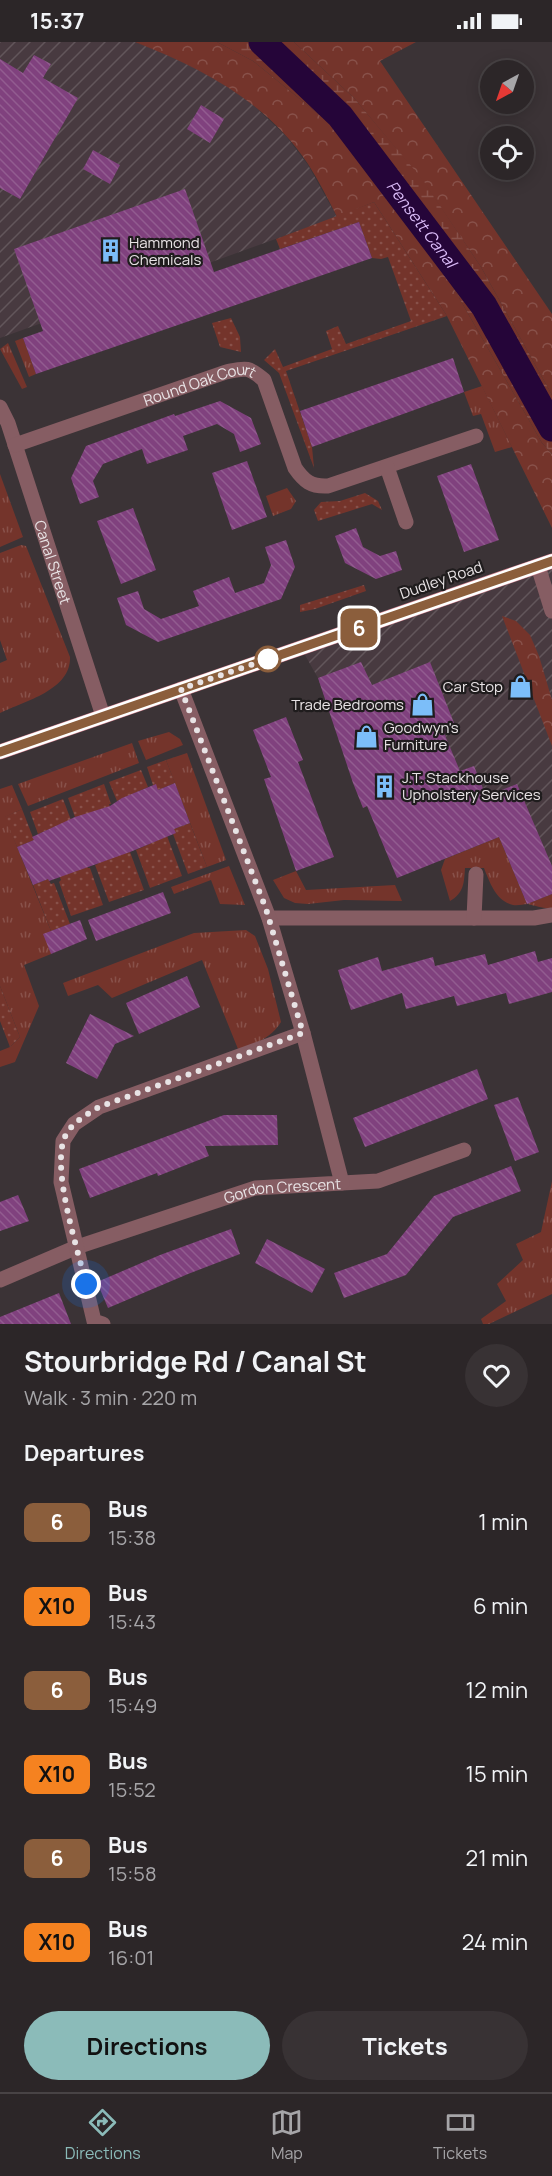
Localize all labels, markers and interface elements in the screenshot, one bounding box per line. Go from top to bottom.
text: 15:37 [30,6,85,36]
north arrow [480,60,534,114]
map controls [480,60,534,180]
button: locate [480,126,534,180]
water label: Pensett Canal [382,176,463,274]
place label: Hammond Chemicals [129,232,201,270]
building icon: Hammond Chemicals [98,238,124,264]
street label: Round Oak Court [140,358,260,410]
street label: Canal Street [30,517,76,607]
street label: Dudley Road [397,556,485,604]
line badge: 6 [340,608,379,648]
text: 6 [352,614,366,642]
unlabelled marker [255,646,281,672]
shop icon: Car Stop [508,673,534,699]
place label: Car Stop [443,676,503,697]
shop icon: Trade Bedrooms [409,691,435,717]
place label: Trade Bedrooms [291,694,404,715]
place label: Goodwyn's Furniture [384,717,459,755]
shop icon: Goodwyn's Furniture [353,723,379,749]
place label: J.T. Stackhouse Upholstery Services [402,767,541,805]
building icon: J.T. Stackhouse Upholstery Services [371,773,397,799]
street label: Gordon Crescent [221,1173,341,1208]
your location [71,1269,101,1299]
text: Stourbridge Rd / Canal St [24,1342,367,1380]
button: heart [465,1344,528,1407]
text: Walk · 3 min · 220 m [24,1384,197,1411]
text: Departures [24,1438,144,1468]
text: Bus [108,1494,148,1524]
text: 1 min [478,1507,528,1537]
text: 6 [50,1508,64,1536]
text: 15:38 [108,1524,156,1551]
text: Bus [108,1578,148,1608]
text: 6 min [473,1591,528,1621]
text: X10 [39,1592,75,1620]
text: 15:43 [108,1608,156,1635]
text: Bus [108,1662,148,1692]
text: 12 min [466,1675,528,1705]
text: 6 [50,1676,64,1704]
text: 15:49 [108,1692,157,1719]
text: Bus [108,1746,148,1776]
text: 15 min [465,1759,528,1789]
text: X10 [39,1760,75,1788]
text: 15:52 [108,1776,156,1803]
text: Bus [108,1830,148,1860]
text: 21 min [466,1843,528,1873]
text: 6 [50,1844,64,1872]
text: 15:58 [108,1860,157,1887]
text: Bus [108,1914,148,1944]
text: 24 min [462,1927,528,1957]
text: X10 [39,1928,75,1956]
text: 16:01 [108,1944,154,1971]
button: Directions [24,2011,270,2080]
button: Tickets [282,2011,528,2080]
tab: Directions [65,2106,141,2164]
tab: Map [270,2106,303,2164]
tab: Tickets [433,2106,487,2164]

